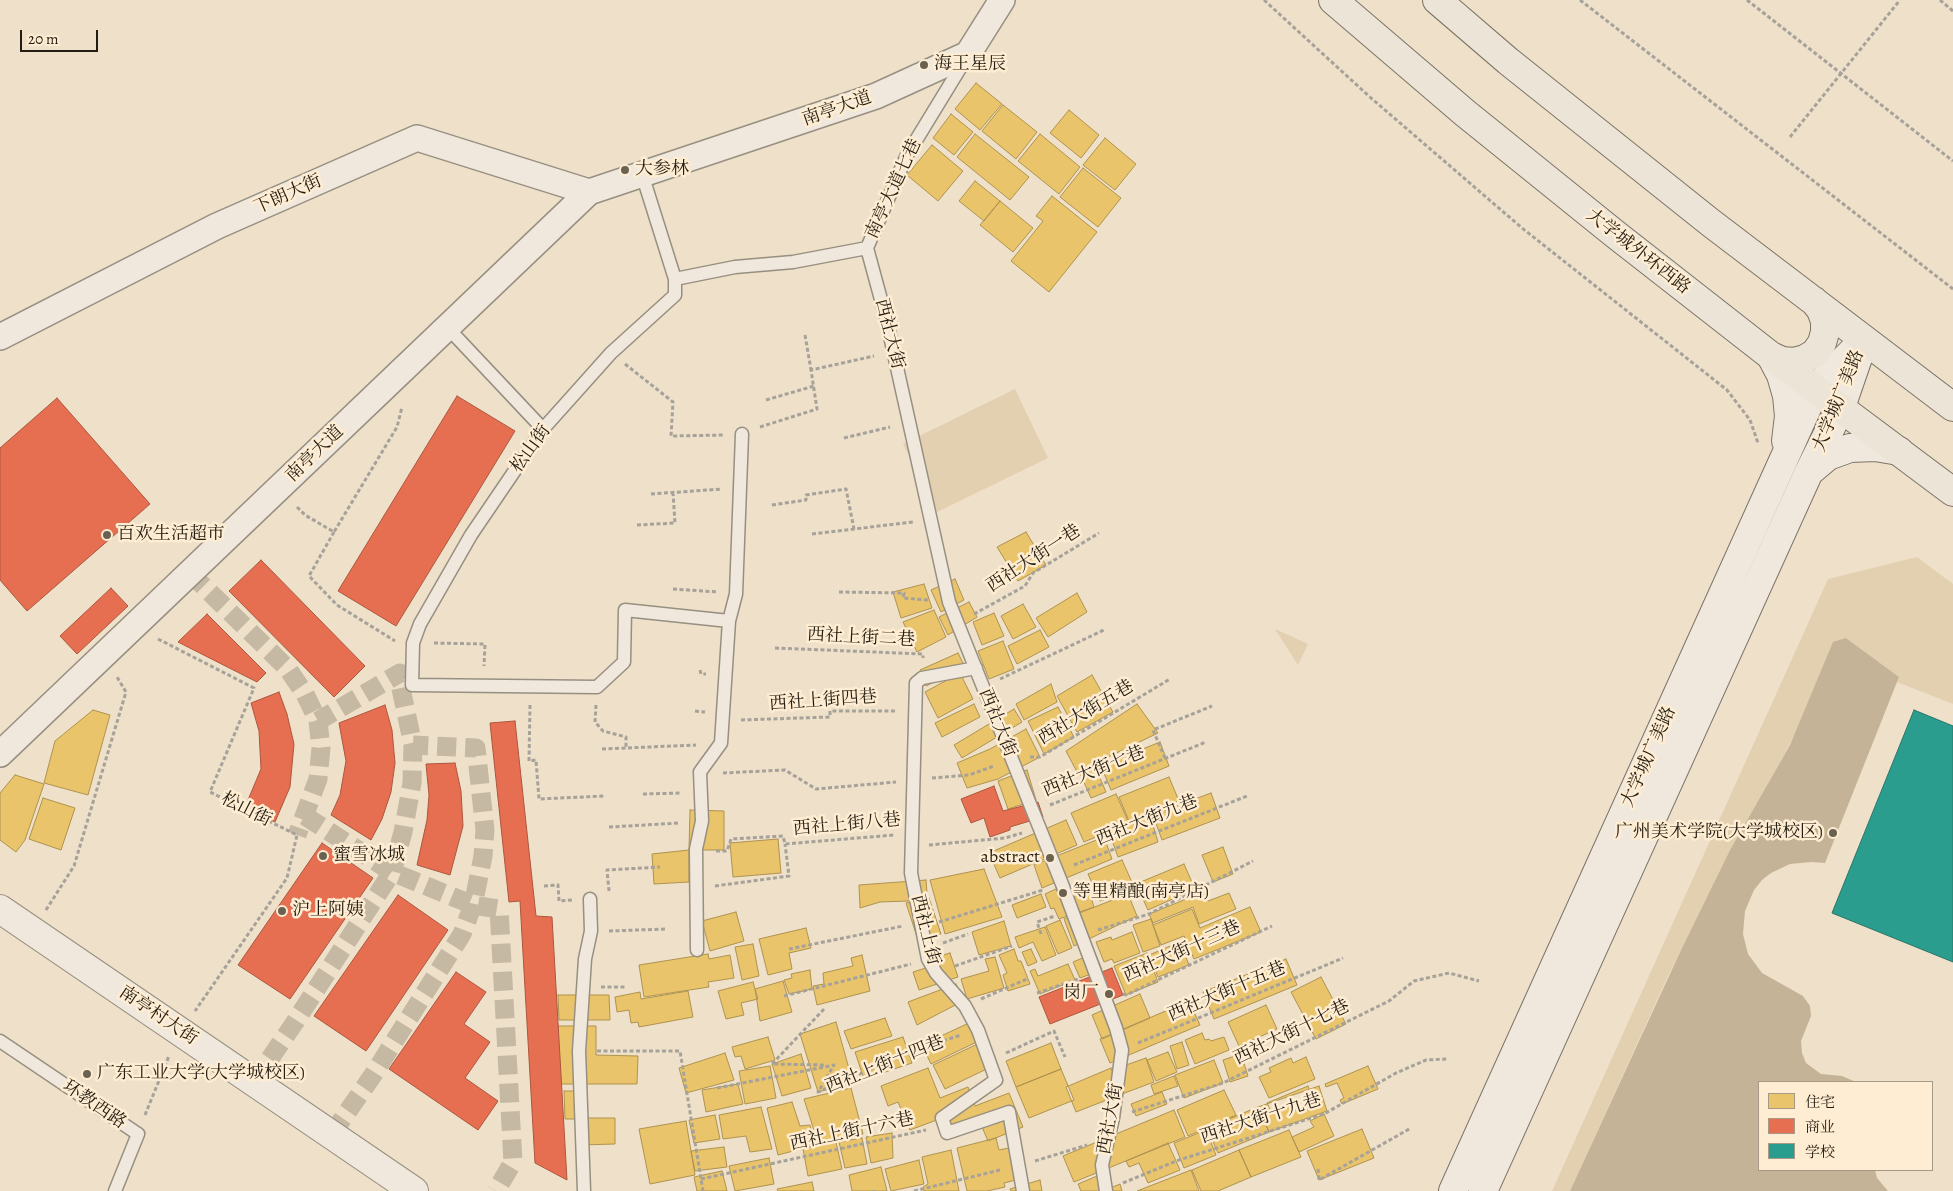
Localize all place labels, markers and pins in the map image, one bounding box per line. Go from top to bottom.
place label: 海王星辰 [934,54,1006,76]
marker: 海王星辰 [918,59,930,71]
place label: 大参林 [635,159,689,181]
marker: 大参林 [619,164,631,176]
place label: 百欢生活超市 [117,524,225,546]
marker: 百欢生活超市 [101,529,113,541]
place label: 广州美术学院(大学城校区) [1615,822,1823,844]
marker: 广州美术学院(大学城校区) [1827,827,1839,839]
place label: 蜜雪冰城 [333,845,405,867]
place label: abstract [981,847,1040,869]
marker: 蜜雪冰城 [317,850,329,862]
marker: abstract [1044,852,1056,864]
place label: 等里精酿(南亭店) [1073,882,1209,904]
marker: 等里精酿(南亭店) [1057,887,1069,899]
place label: 沪上阿姨 [292,900,364,922]
marker: 沪上阿姨 [276,905,288,917]
place label: 岗厂 [1063,983,1099,1005]
marker: 岗厂 [1103,988,1115,1000]
place label: 广东工业大学(大学城校区) [97,1063,305,1085]
marker: 广东工业大学(大学城校区) [81,1068,93,1080]

